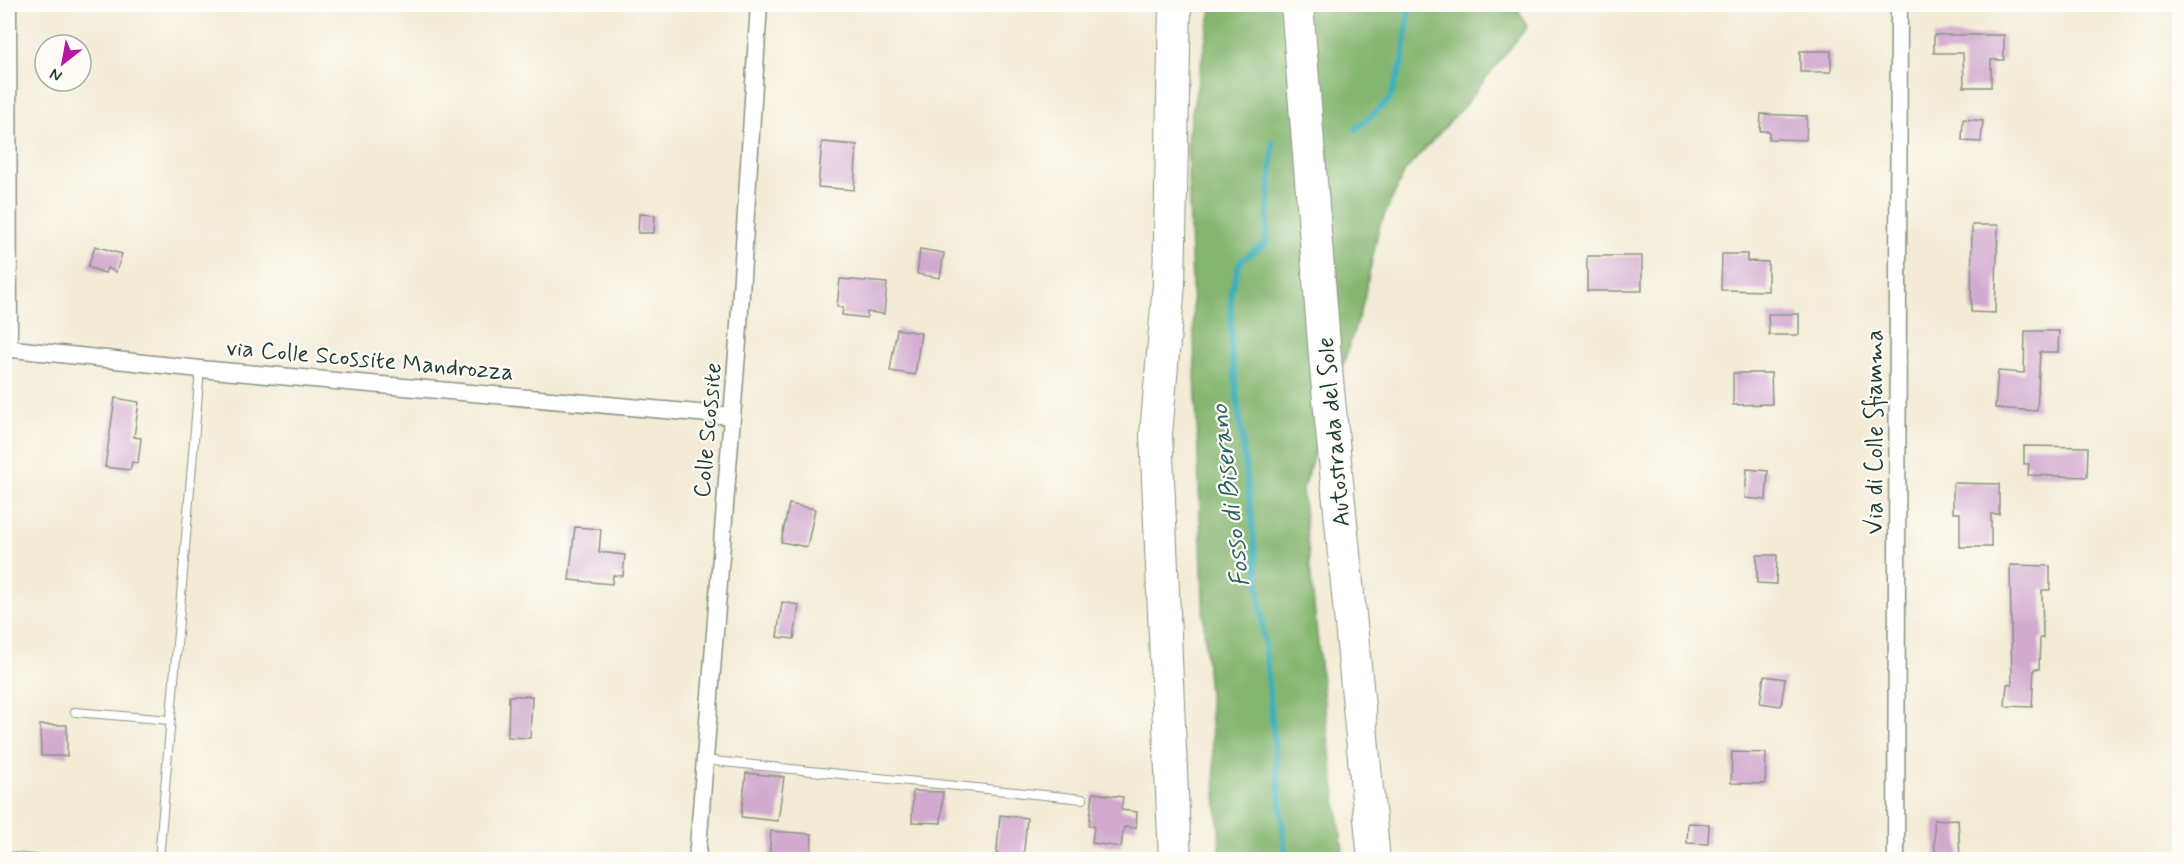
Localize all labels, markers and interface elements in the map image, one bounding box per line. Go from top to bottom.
north arrow [33,33,93,93]
text: N [46,63,66,86]
street label: Via di Colle Sfiamma [1860,330,1891,534]
street label: via Colle Scossite Mandrozza [225,332,515,389]
street label: Autostrada del Sole [1311,336,1358,528]
street label: Colle Scossite [687,361,730,499]
water label: Fosso di Biserano [1203,402,1259,589]

